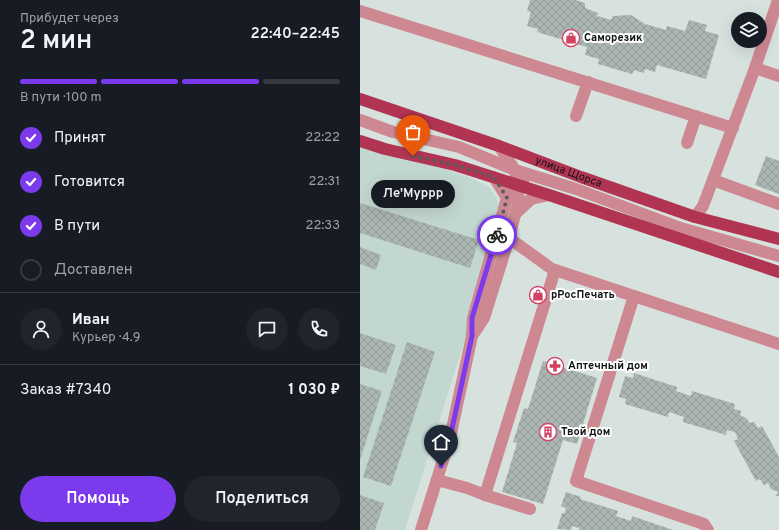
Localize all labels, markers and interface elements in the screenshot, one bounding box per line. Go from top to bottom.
text: Прибудет через [20,11,119,27]
map controls [731,12,767,48]
button: layers [731,12,767,48]
text: 2 мин [20,25,92,58]
text: 22:40–22:45 [251,25,340,44]
shop icon: Саморезик [561,28,581,48]
place label: Саморезик [584,31,643,45]
text: В пути · 100 m [20,90,102,106]
pin [396,115,430,156]
icon: bag [402,121,424,143]
icon: check [20,127,42,149]
text: Принят [54,129,106,148]
text: 22:22 [305,130,340,146]
street label: улица Щорса [533,153,604,191]
icon: check [20,171,42,193]
text: Готовится [54,173,125,192]
text: 22:31 [309,174,340,190]
callout: Ле'Муррр [371,180,455,208]
text: Ле'Муррр [383,186,443,202]
icon: check [20,215,42,237]
courier [477,215,517,255]
text: В пути [54,217,100,236]
text: 22:33 [306,218,340,234]
icon: bike [486,224,508,246]
text: Доставлен [54,261,133,280]
shop icon: рРосПечать [528,285,548,305]
place label: рРосПечать [551,288,615,302]
button: person [20,308,62,350]
button: chat [246,308,288,350]
button: phone [298,308,340,350]
text: Иван [72,311,110,330]
text: Курьер · 4.9 [72,330,141,346]
pharmacy icon: Аптечный дом [545,356,565,376]
place label: Аптечный дом [568,359,648,373]
text: Заказ #7340 [20,381,111,400]
text: 1 030 ₽ [288,381,340,400]
building icon: Твой дом [538,422,558,442]
pin [424,425,458,466]
place label: Твой дом [561,425,610,439]
icon: home [430,431,452,453]
button: Помощь [20,476,176,522]
button: Поделиться [184,476,340,522]

